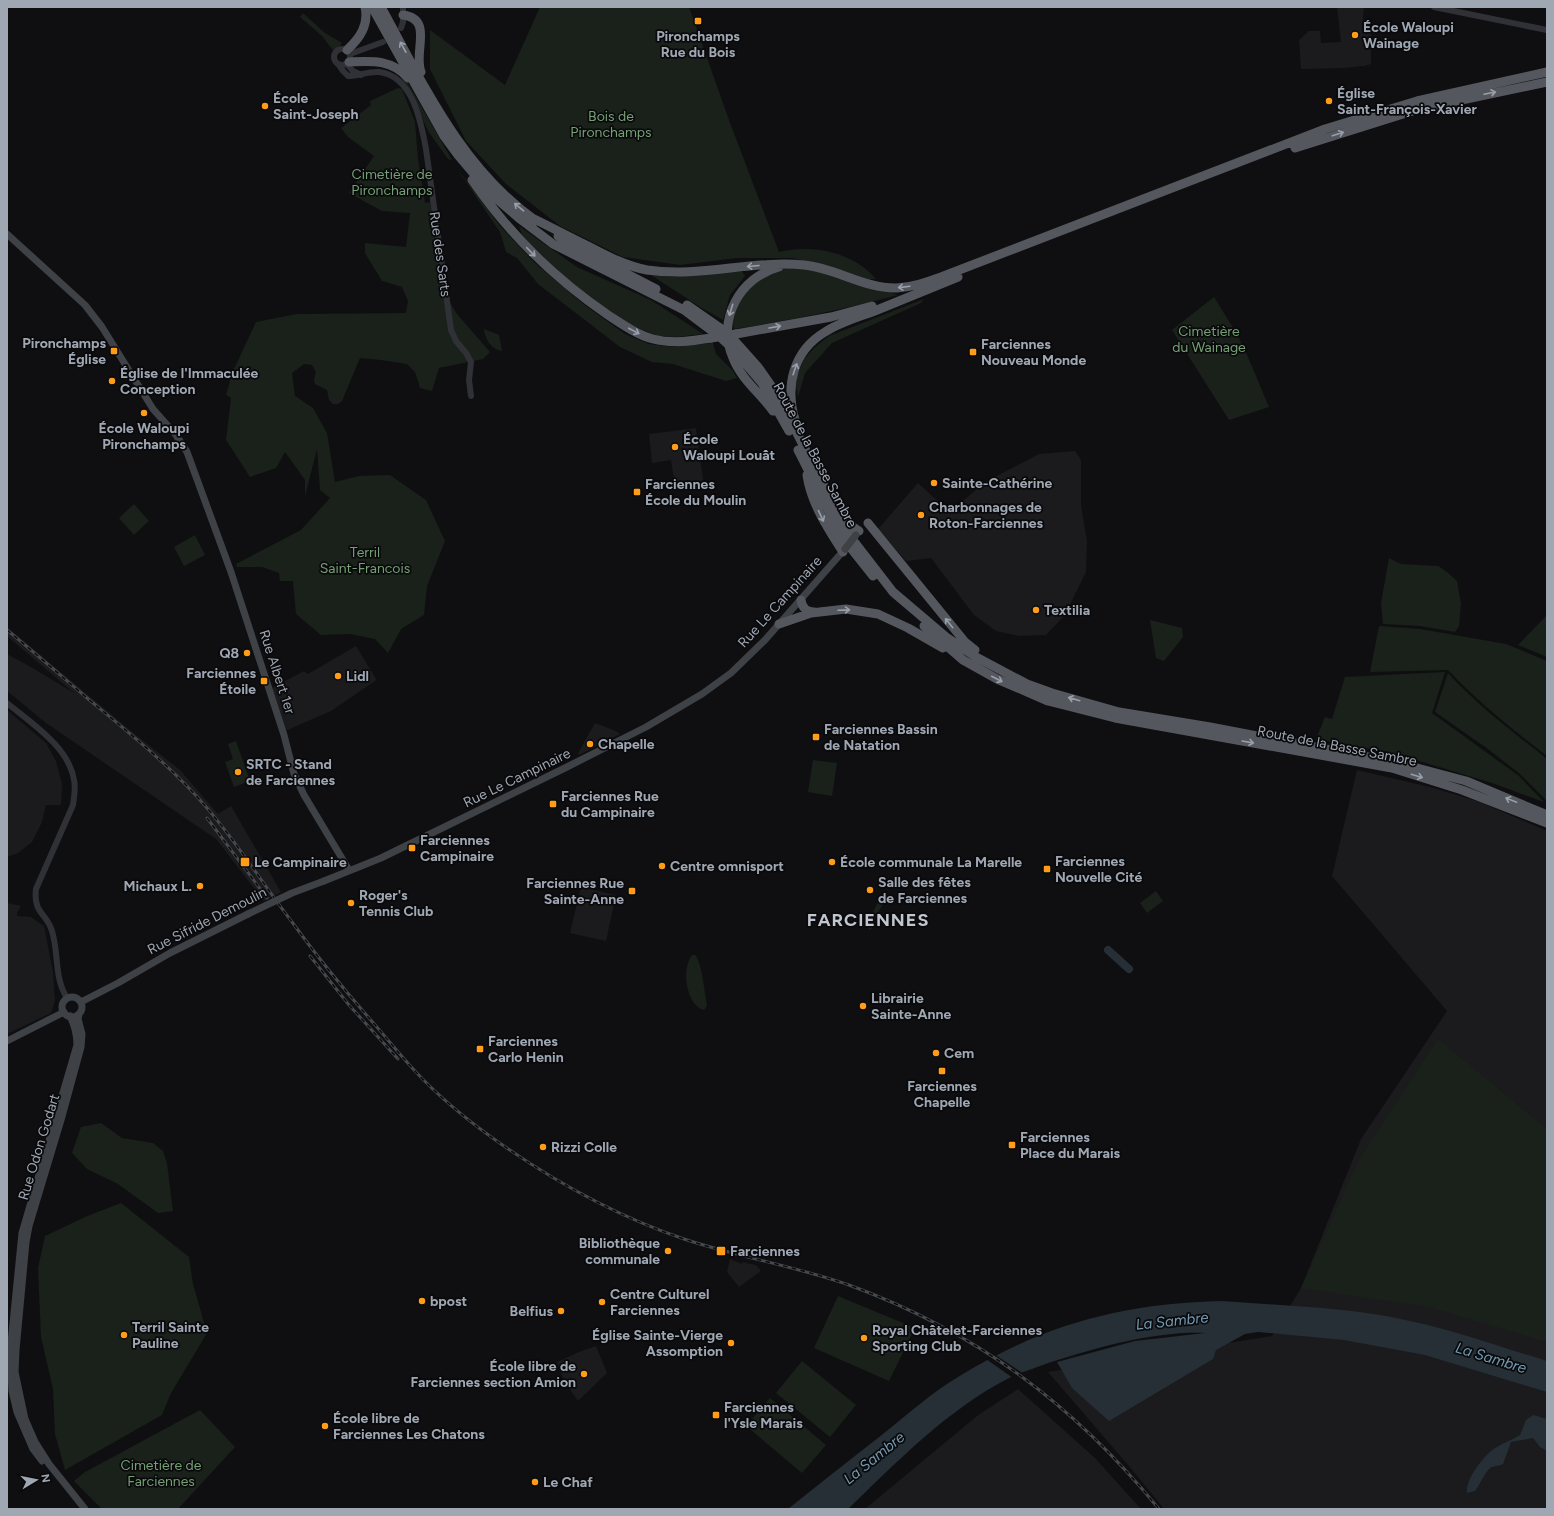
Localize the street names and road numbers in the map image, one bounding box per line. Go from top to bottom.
street label: Rue des Sarts [426,210,454,298]
street label: Route de la Basse Sambre [769,379,861,531]
street label: Rue Le Campinaire [734,552,826,651]
street label: Rue Albert 1er [255,628,299,717]
street label: Route de la Basse Sambre [1256,722,1419,770]
street label: Rue Le Campinaire [461,744,574,811]
street label: Rue Sifride Demoulin [145,884,269,958]
street label: Rue Odon Godart [15,1092,63,1202]

